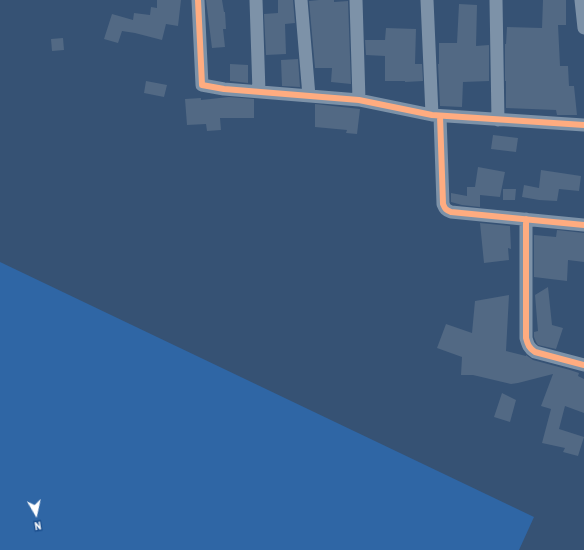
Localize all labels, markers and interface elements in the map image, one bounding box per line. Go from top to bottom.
north arrow [16,494,56,534]
text: N [34,518,42,533]

